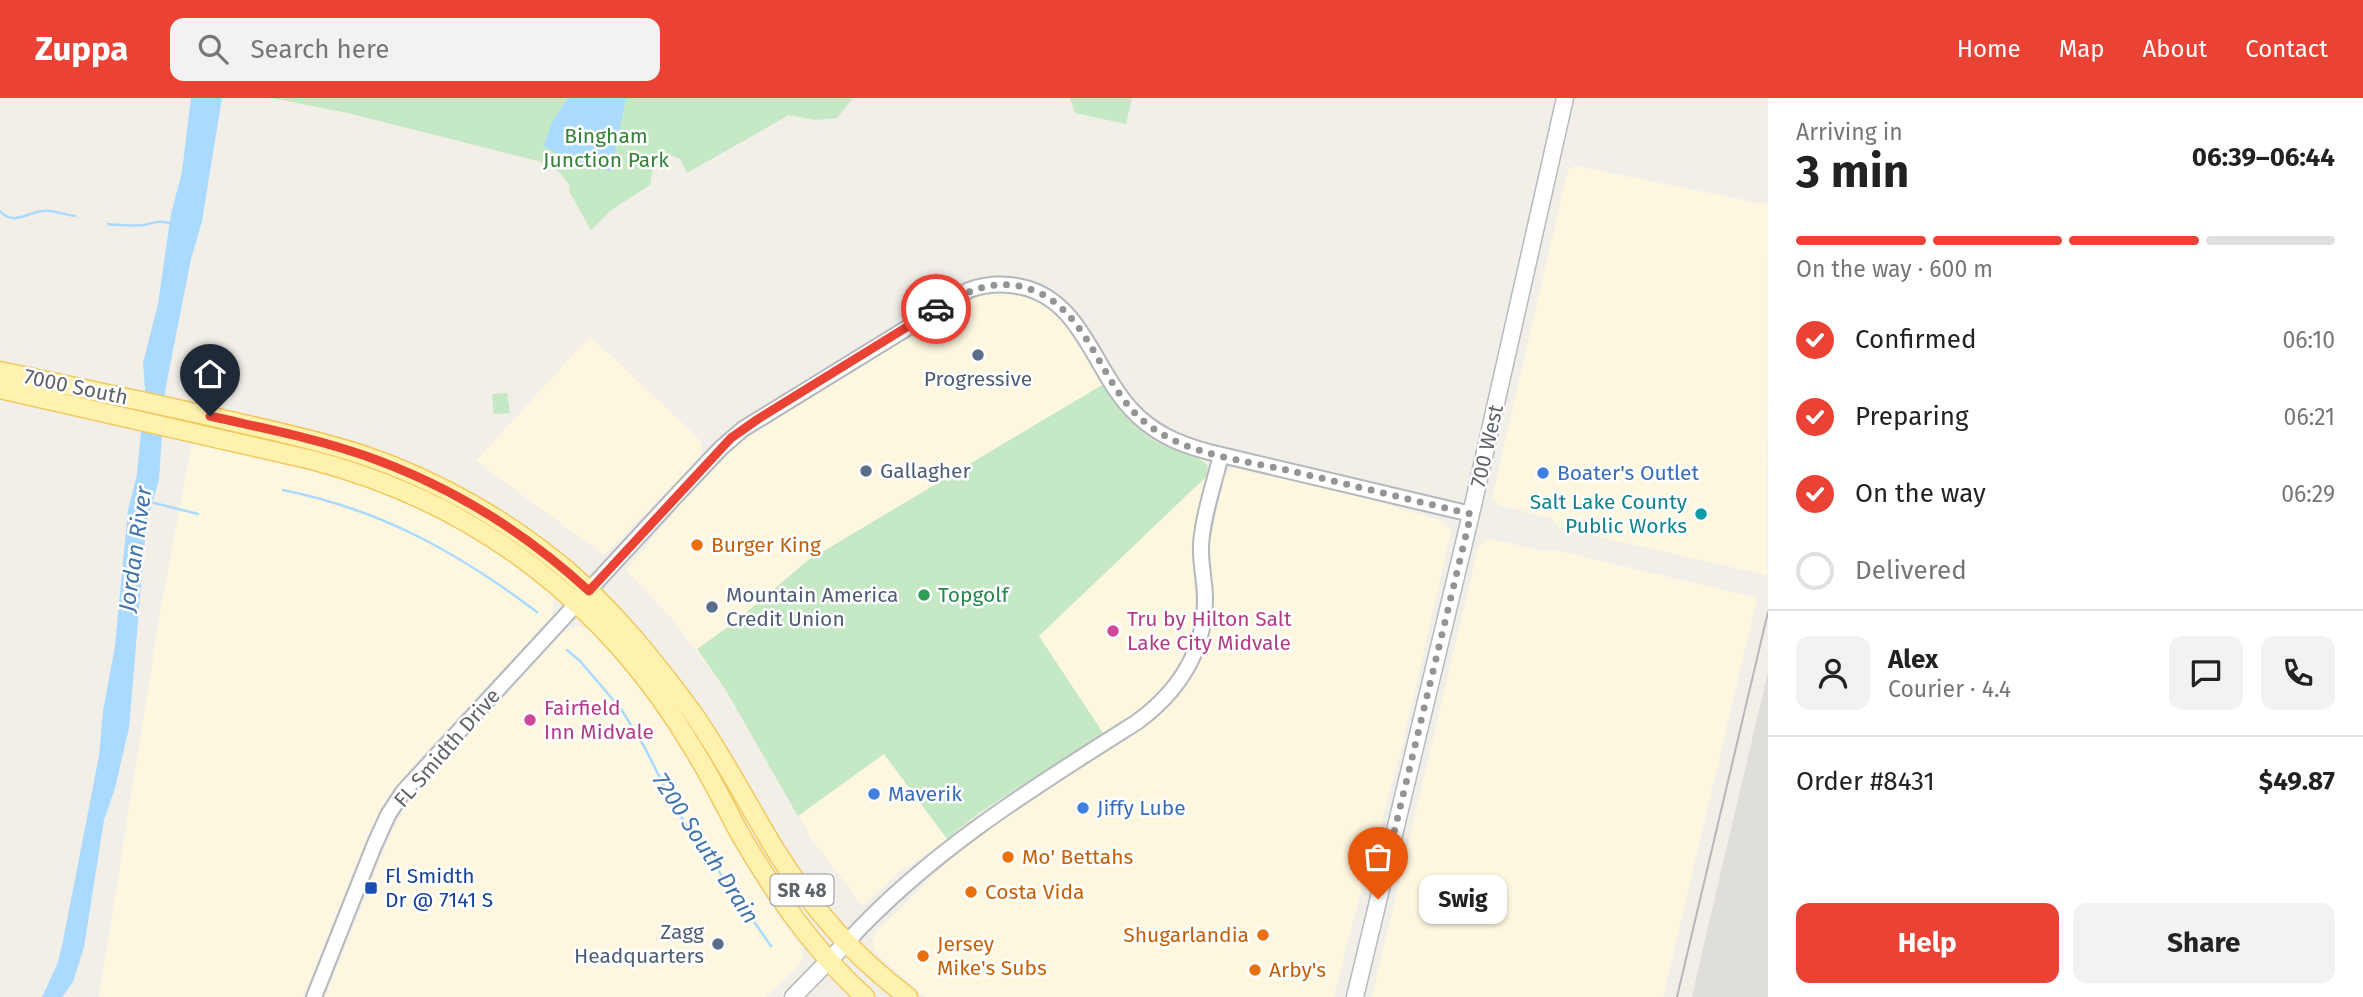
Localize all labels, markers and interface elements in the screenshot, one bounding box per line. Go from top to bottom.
search box [170,18,660,81]
text: Zuppa [35,29,128,69]
icon: search [194,30,232,68]
text: Search here [250,34,389,65]
text: Home [1957,35,2021,63]
text: Map [2059,35,2105,63]
text: About [2143,35,2207,63]
text: Contact [2245,35,2328,63]
text: Arriving in [1796,118,1903,146]
park label: Bingham Junction Park [543,123,669,173]
text: 06:39–06:44 [2192,142,2335,173]
text: 3 min [1796,144,1909,199]
text: On the way · 600 m [1796,255,1993,283]
courier [901,274,971,344]
icon: car [917,290,955,328]
icon: check [1796,321,1834,359]
text: Confirmed [1855,324,1976,355]
text: 06:10 [2283,326,2335,354]
pin [180,344,240,416]
marker: Progressive [970,347,986,363]
icon: home [191,355,229,393]
street label: 7000 South [22,363,130,411]
place label: Progressive [924,366,1032,392]
icon: check [1796,398,1834,436]
text: Preparing [1855,401,1968,432]
street label: 700 West [1465,402,1509,490]
text: 06:21 [2284,403,2335,431]
place label: Gallagher [880,458,971,484]
place label: Boater's Outlet [1557,460,1700,486]
marker: Gallagher [858,463,874,479]
marker: Boater's Outlet [1535,465,1551,481]
icon: check [1796,475,1834,513]
text: On the way [1855,478,1986,509]
text: 06:29 [2281,480,2335,508]
water label: Jordan River [112,483,158,615]
place label: Salt Lake County Public Works [1530,489,1688,539]
marker: Salt Lake County Public Works [1693,506,1709,522]
place label: Burger King [711,532,821,558]
marker: Burger King [689,537,705,553]
text: Delivered [1855,555,1967,586]
place label: Mountain America Credit Union [726,582,899,632]
place label: Topgolf [938,582,1010,608]
marker: Topgolf [916,587,932,603]
marker: Mountain America Credit Union [704,599,720,615]
place label: Tru by Hilton Salt Lake City Midvale [1127,606,1292,656]
marker: Tru by Hilton Salt Lake City Midvale [1105,623,1121,639]
button: person [1796,636,1870,710]
button: chat [2169,636,2243,710]
button: phone [2261,636,2335,710]
text: Alex [1888,644,1938,675]
text: Courier · 4.4 [1888,675,2011,703]
street label: FL Smidth Drive [388,683,506,813]
place label: Fairfield Inn Midvale [544,695,654,745]
marker: Fairfield Inn Midvale [522,712,538,728]
text: Order #8431 [1796,766,1935,797]
text: $49.87 [2259,766,2335,797]
water label: 7200 South Drain [647,767,765,929]
place label: Maverik [888,781,962,807]
marker: Maverik [866,786,882,802]
place label: Jiffy Lube [1097,795,1186,821]
marker: Jiffy Lube [1075,800,1091,816]
pin [1348,827,1408,899]
icon: bag [1359,838,1397,876]
place label: Mo' Bettahs [1022,844,1134,870]
marker: Mo' Bettahs [1000,849,1016,865]
place label: Fl Smidth Dr @ 7141 S [385,863,493,913]
road number: SR 48 [770,874,834,905]
callout: Swig [1420,874,1508,924]
place label: Costa Vida [985,879,1084,905]
marker: Fl Smidth Dr @ 7141 S [363,880,379,896]
marker: Costa Vida [963,884,979,900]
text: Swig [1438,885,1488,913]
button: Help [1796,903,2059,983]
button: Share [2073,903,2335,983]
place label: Zagg Headquarters [574,919,704,969]
place label: Shugarlandia [1123,922,1249,948]
marker: Shugarlandia [1255,927,1271,943]
place label: Jersey Mike's Subs [937,931,1047,981]
marker: Zagg Headquarters [710,936,726,952]
marker: Jersey Mike's Subs [915,948,931,964]
place label: Arby's [1269,957,1326,983]
marker: Arby's [1247,962,1263,978]

